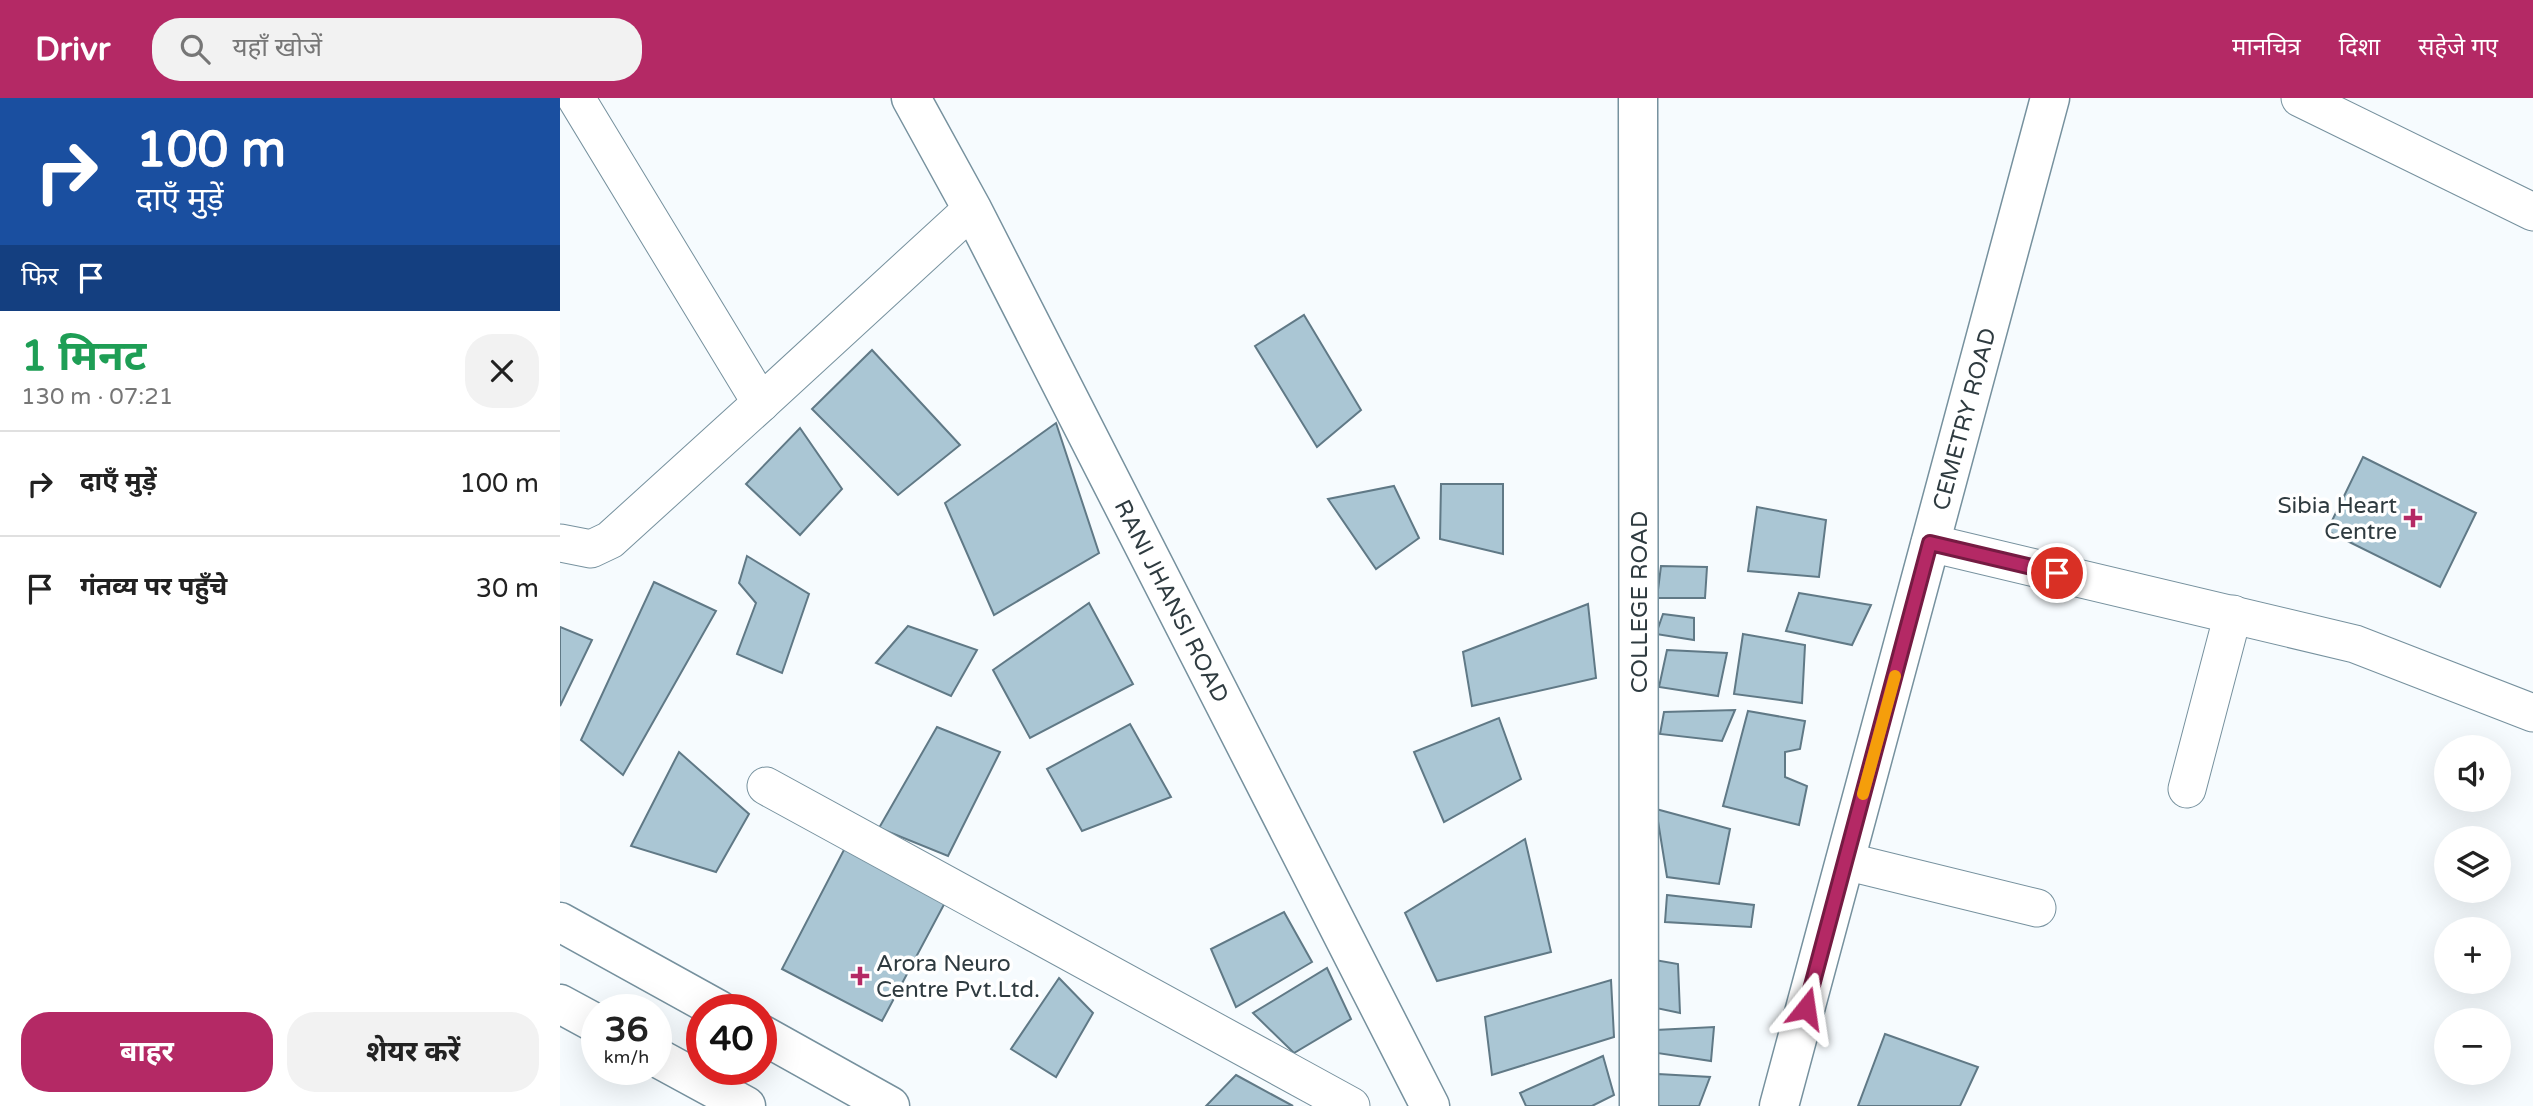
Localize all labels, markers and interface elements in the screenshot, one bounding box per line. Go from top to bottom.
search box [152,18,642,81]
text: Drivr [35,30,110,69]
icon: search [176,30,214,68]
text: यहाँ खोजें [232,32,322,63]
text: मानचित्र [2232,33,2301,62]
text: दिशा [2339,33,2380,62]
text: सहेजे गए [2418,33,2498,62]
text: 100 m [136,121,286,180]
icon: right [21,126,112,217]
text: दाएँ मुड़ें [136,181,224,219]
icon: arrive [72,259,110,297]
text: फिर [21,261,58,292]
street label: CEMETRY ROAD [1927,325,2003,514]
text: 1 मिनट [21,331,146,382]
button: close [465,334,539,408]
text: 130 m · 07:21 [21,383,173,411]
icon: right [21,465,59,503]
text: दाएँ मुड़ें [80,466,157,497]
text: 100 m [459,468,539,499]
place label: Sibia Heart Centre [2278,492,2397,546]
street label: RANI JHANSI ROAD [1108,495,1234,708]
marker: Sibia Heart Centre [2403,508,2423,528]
street label: COLLEGE ROAD [1626,511,1654,693]
pin [2027,543,2087,603]
icon: arrive [2038,554,2076,592]
icon: arrive [21,570,59,608]
text: गंतव्य पर पहुँचे [80,571,227,602]
text: 30 m [476,573,539,604]
map controls [2434,735,2511,1085]
button: sound [2434,735,2511,812]
button: layers [2434,826,2511,903]
button: + [2434,917,2511,994]
place label: Arora Neuro Centre Pvt.Ltd. [876,950,1040,1004]
marker: Arora Neuro Centre Pvt.Ltd. [850,966,870,986]
position arrow [1769,971,1843,1045]
speed limit sign: 40 [686,994,777,1085]
button: − [2434,1008,2511,1085]
text: 36 [605,1009,648,1051]
button: बाहर [21,1012,273,1092]
button: शेयर करें [287,1012,539,1092]
text: km/h [604,1046,649,1068]

